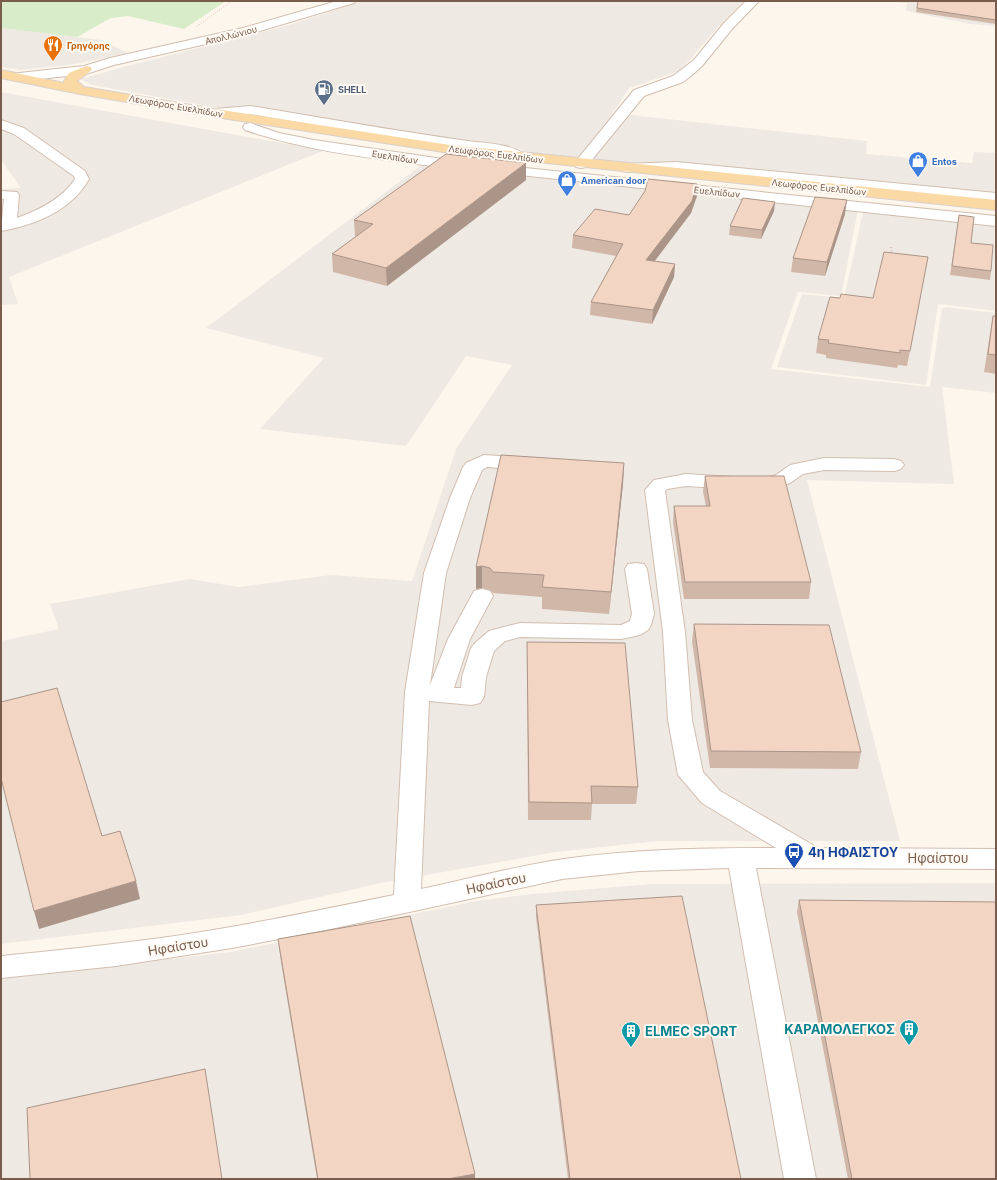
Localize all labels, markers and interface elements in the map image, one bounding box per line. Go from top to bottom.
street label: Απολλώνιου [204,23,258,47]
restaurant icon: Γρηγόρης [42,34,64,62]
place label: Γρηγόρης [67,40,110,51]
fuel station icon: SHELL [313,78,335,106]
place label: SHELL [338,84,366,95]
street label: Λεωφόρος Ευελπίδων [128,92,225,120]
street label: Λεωφόρος Ευελπίδων [448,143,545,165]
street label: Ευελπίδων [371,148,419,166]
shop icon: Entos [907,150,929,178]
place label: Entos [932,156,957,167]
shop icon: American door [556,169,578,197]
place label: American door [581,175,647,186]
street label: Λεωφόρος Ευελπίδων [771,177,868,198]
street label: Ευελπίδων [693,184,741,200]
bus stop icon: 4η ΗΦΑΙΣΤΟΥ [783,841,805,869]
place label: 4η ΗΦΑΙΣΤΟΥ [808,844,899,860]
street label: Ηφαίστου [908,850,968,866]
street label: Ηφαίστου [465,869,527,897]
street label: Ηφαίστου [147,933,209,959]
building icon: ΚΑΡΑΜΟΛΕΓΚΟΣ [898,1018,920,1046]
building icon: ELMEC SPORT [620,1020,642,1048]
place label: ΚΑΡΑΜΟΛΕΓΚΟΣ [784,1021,895,1037]
place label: ELMEC SPORT [645,1023,737,1039]

